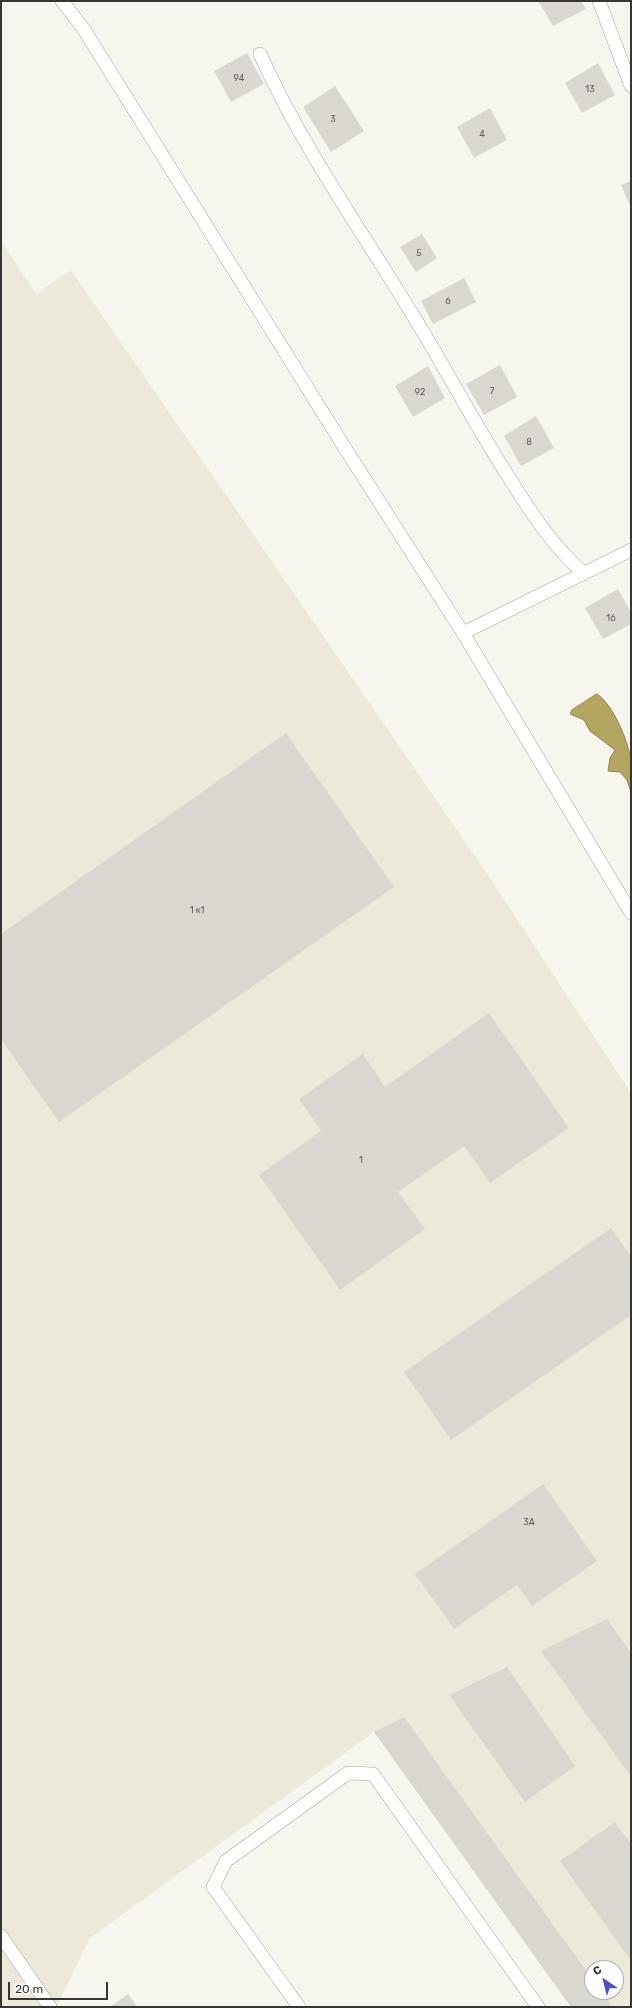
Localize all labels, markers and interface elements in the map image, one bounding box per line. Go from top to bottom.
house number: 94 [234,73,244,83]
house number: 13 [585,84,595,94]
house number: 3 [330,114,336,124]
house number: 4 [479,129,485,139]
house number: 5 [416,248,422,258]
house number: 6 [445,296,451,306]
house number: 7 [490,386,494,396]
house number: 92 [415,387,425,397]
house number: 8 [526,437,532,447]
house number: 16 [606,613,616,623]
house number: 1 к1 [190,905,204,915]
house number: 1 [359,1155,363,1165]
house number: 3А [523,1517,535,1527]
north arrow [584,1960,624,2000]
text: С [591,1963,604,1978]
scale bar [10,1974,110,2000]
text: 20 m [15,1982,43,1996]

